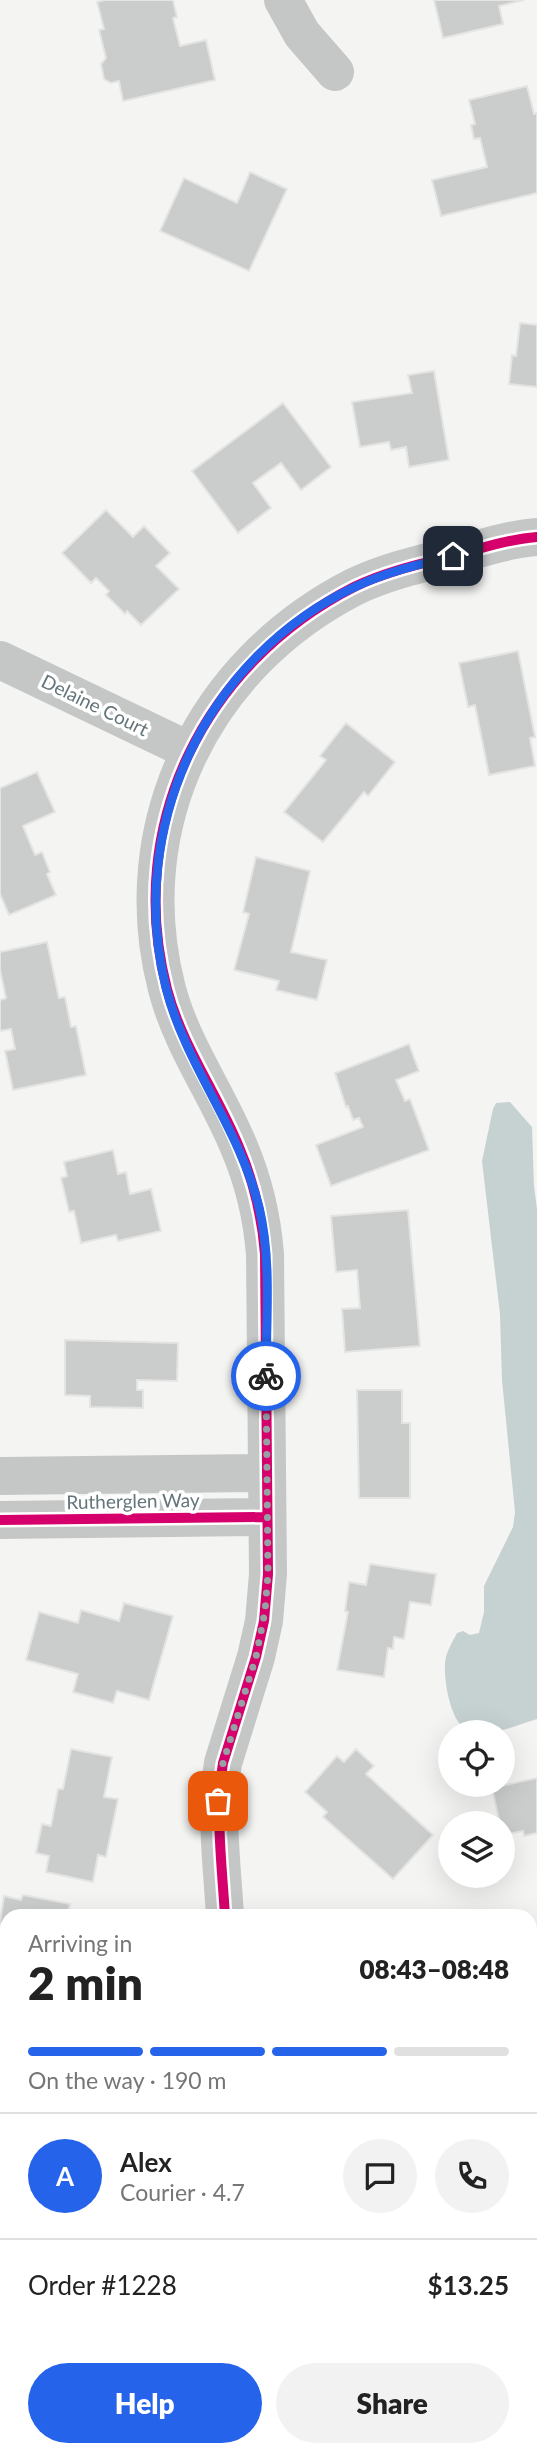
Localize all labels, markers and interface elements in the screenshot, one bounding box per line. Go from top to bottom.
pin [423,526,483,586]
icon: home [434,537,472,575]
street label: Delaine Court [38,669,153,740]
courier [231,1341,301,1411]
icon: bike [247,1357,285,1395]
street label: Rutherglen Way [66,1488,200,1513]
map controls [438,1720,515,1888]
button: locate [438,1720,515,1797]
pin [188,1771,248,1831]
icon: bag [199,1782,237,1820]
button: layers [438,1811,515,1888]
text: Arriving in [28,1929,132,1957]
text: 08:43–08:48 [359,1953,509,1985]
text: 2 min [28,1955,143,2010]
text: On the way · 190 m [28,2066,227,2094]
button: chat [343,2139,417,2213]
button: phone [435,2139,509,2213]
text: Alex [120,2146,172,2178]
text: A [56,2160,74,2192]
text: Courier · 4.7 [120,2178,245,2206]
text: Order #1228 [28,2269,177,2301]
text: $13.25 [427,2269,509,2301]
button: Help [28,2363,262,2443]
button: Share [276,2363,509,2443]

